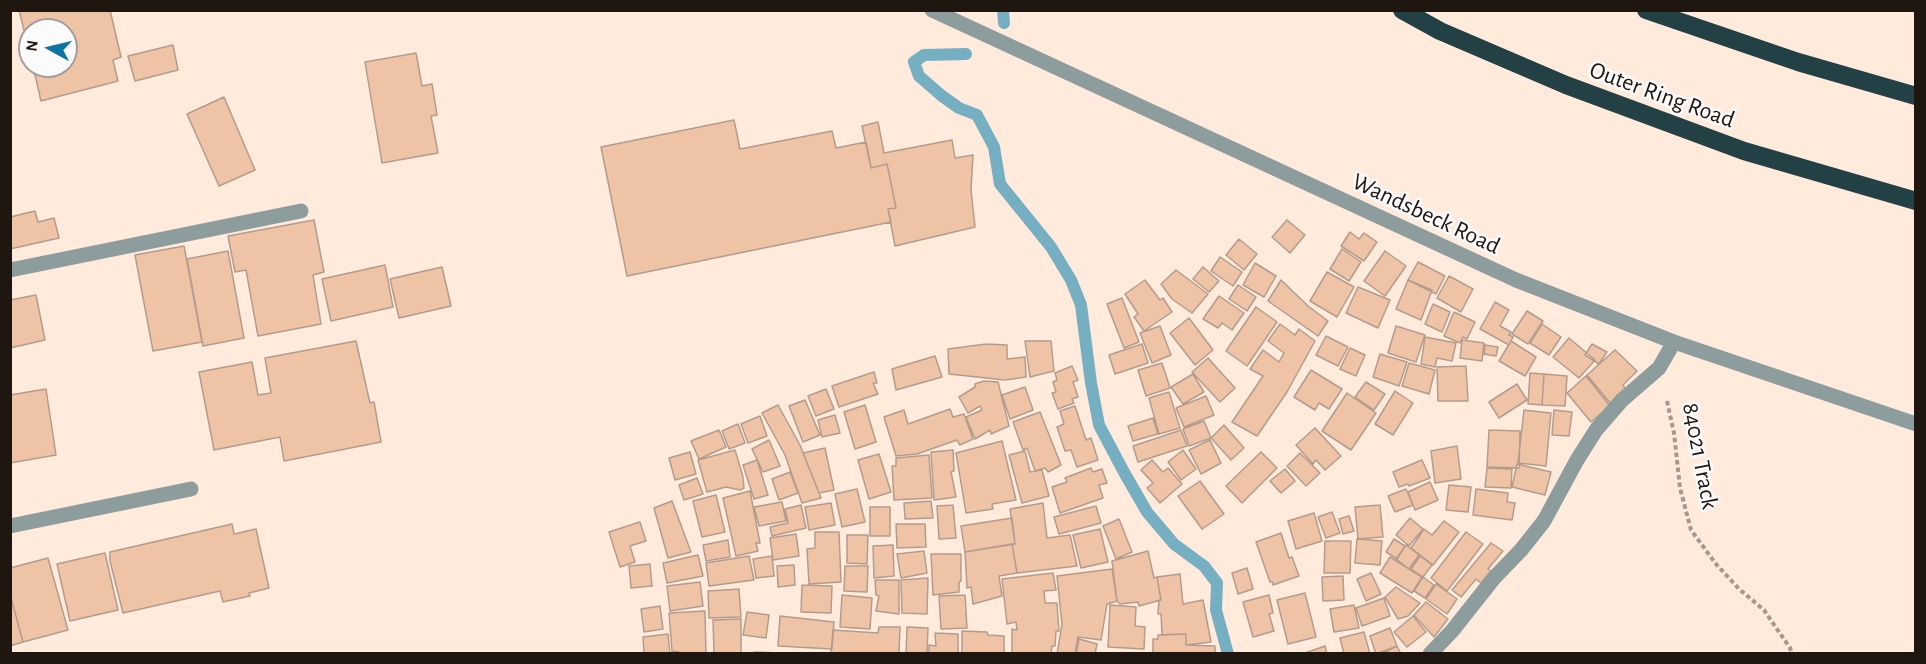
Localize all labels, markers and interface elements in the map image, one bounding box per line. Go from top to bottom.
north arrow [18,18,78,78]
text: N [23,39,41,52]
street label: Outer Ring Road [1585,55,1739,135]
street label: Wandsbeck Road [1347,167,1505,261]
street label: 84021 Track [1676,400,1724,512]

